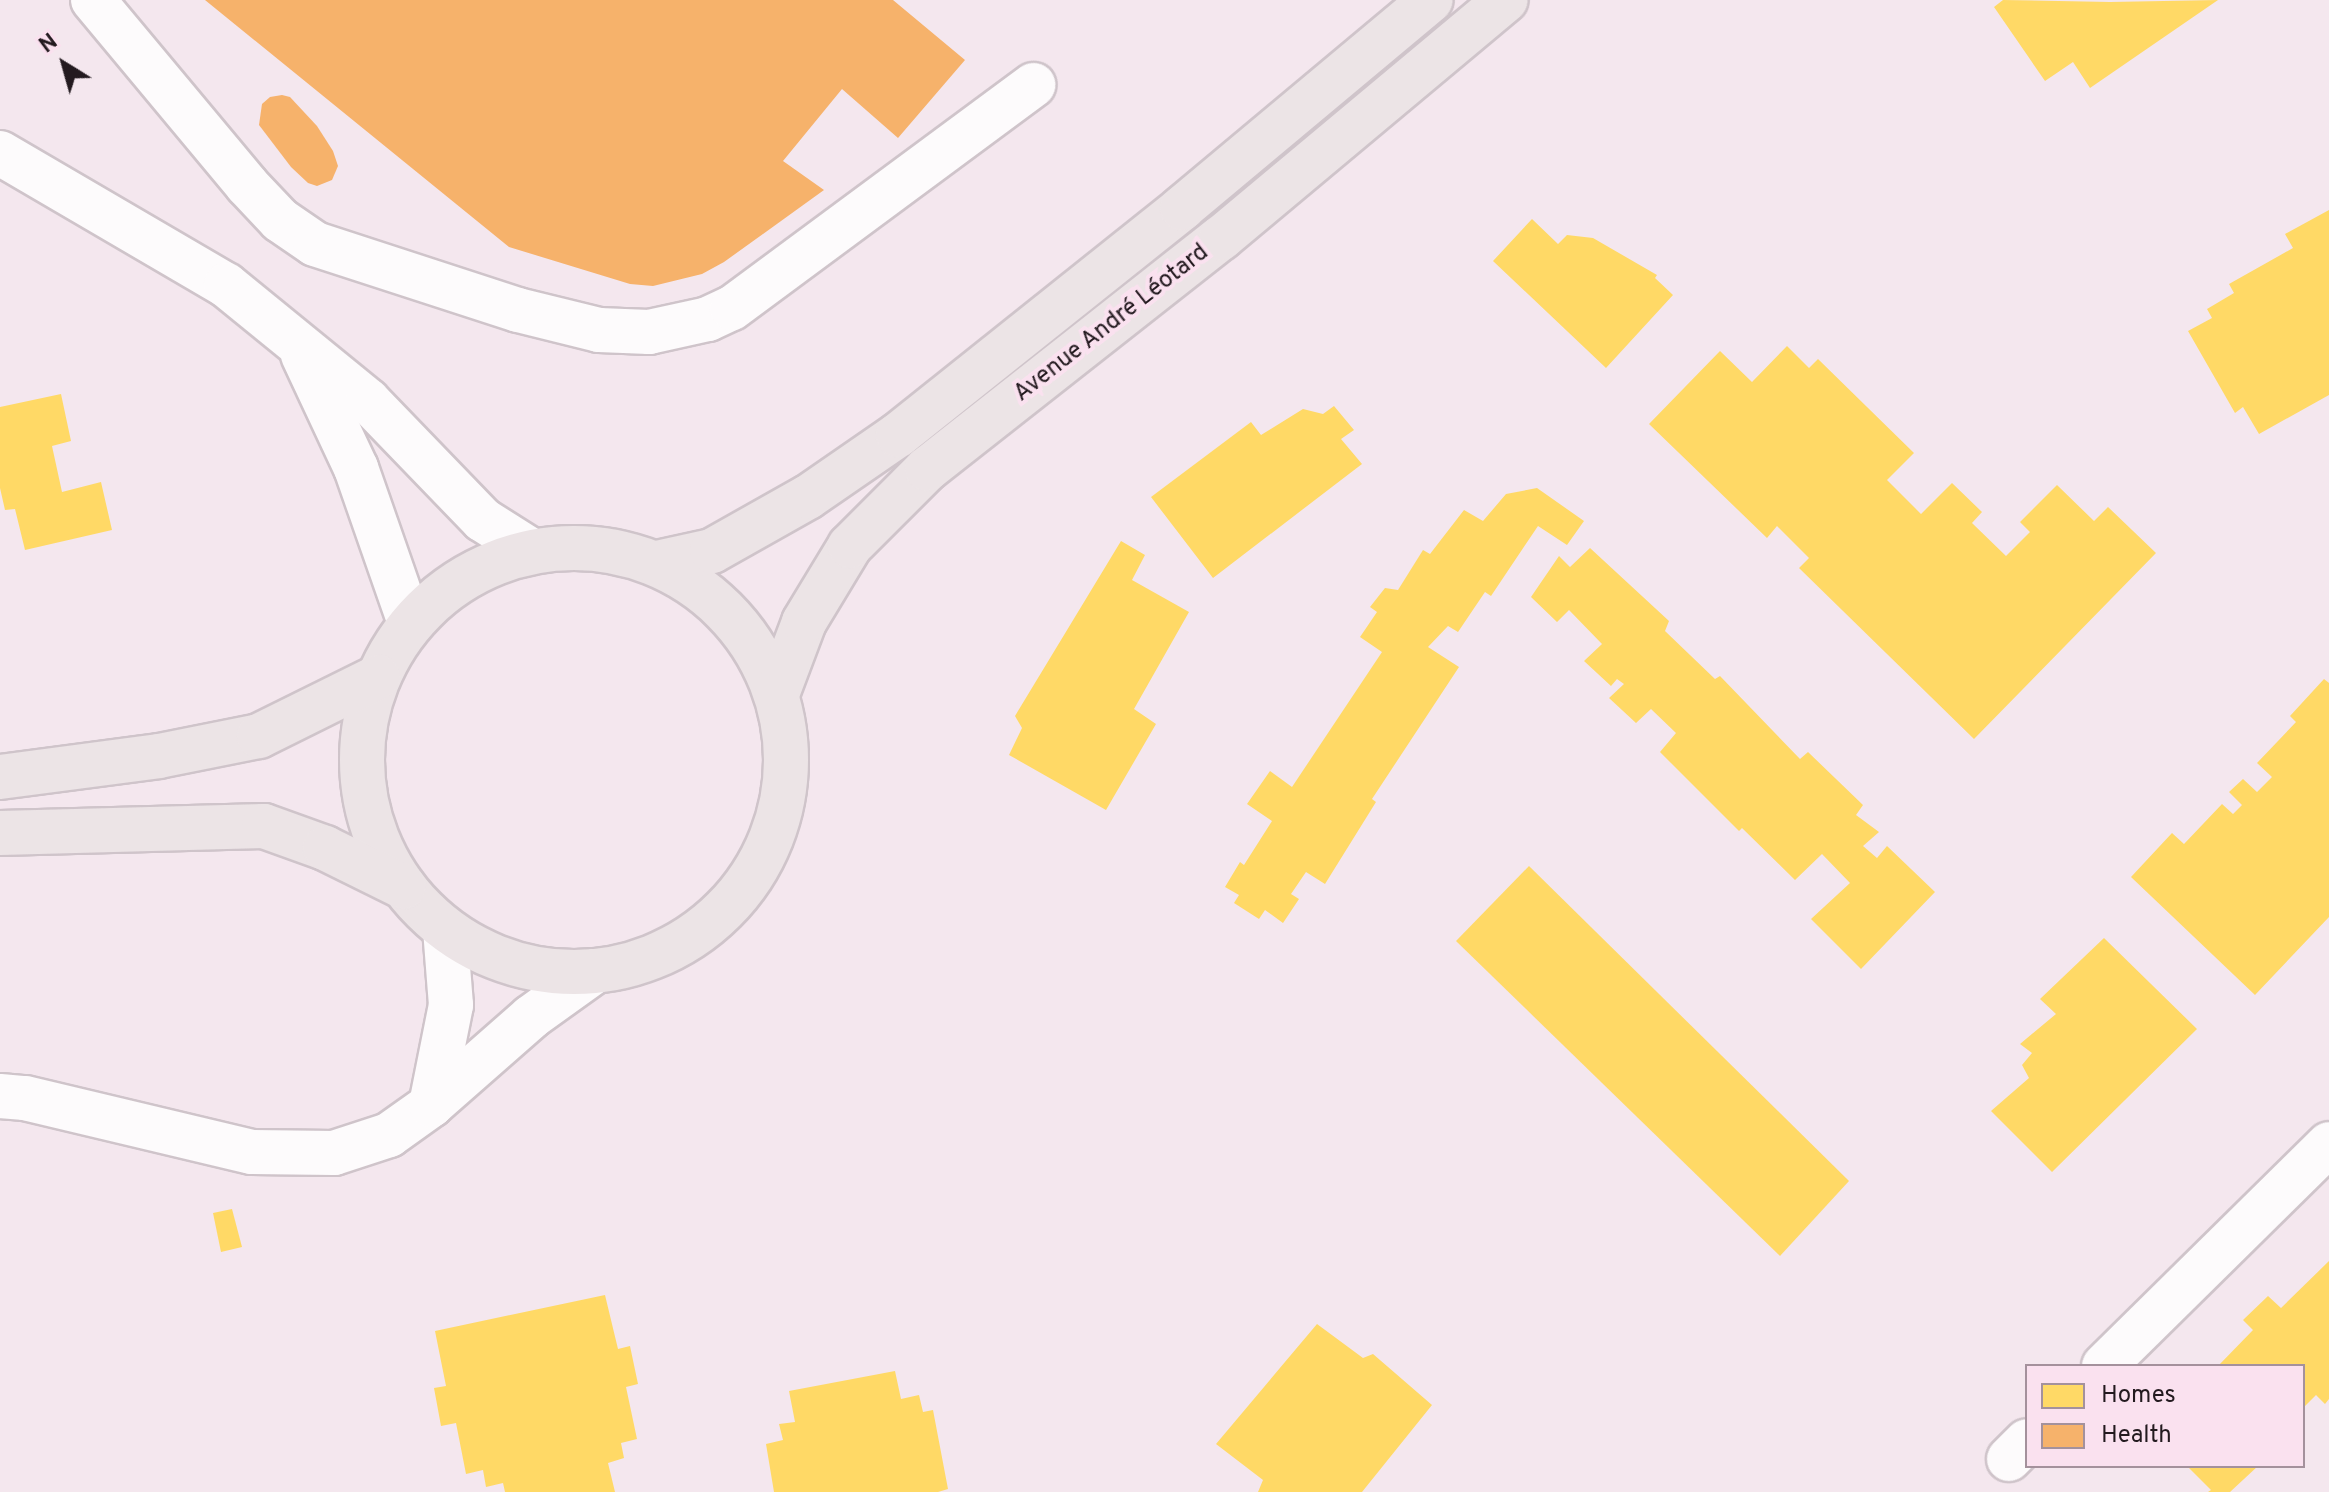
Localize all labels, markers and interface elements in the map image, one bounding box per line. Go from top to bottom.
north arrow [24,24,104,104]
text: N [35,29,64,60]
street label: Avenue André Léotard [1008,239,1216,409]
legend [2025,1364,2305,1468]
text: Homes [2101,1381,2176,1411]
text: Health [2101,1421,2172,1451]

